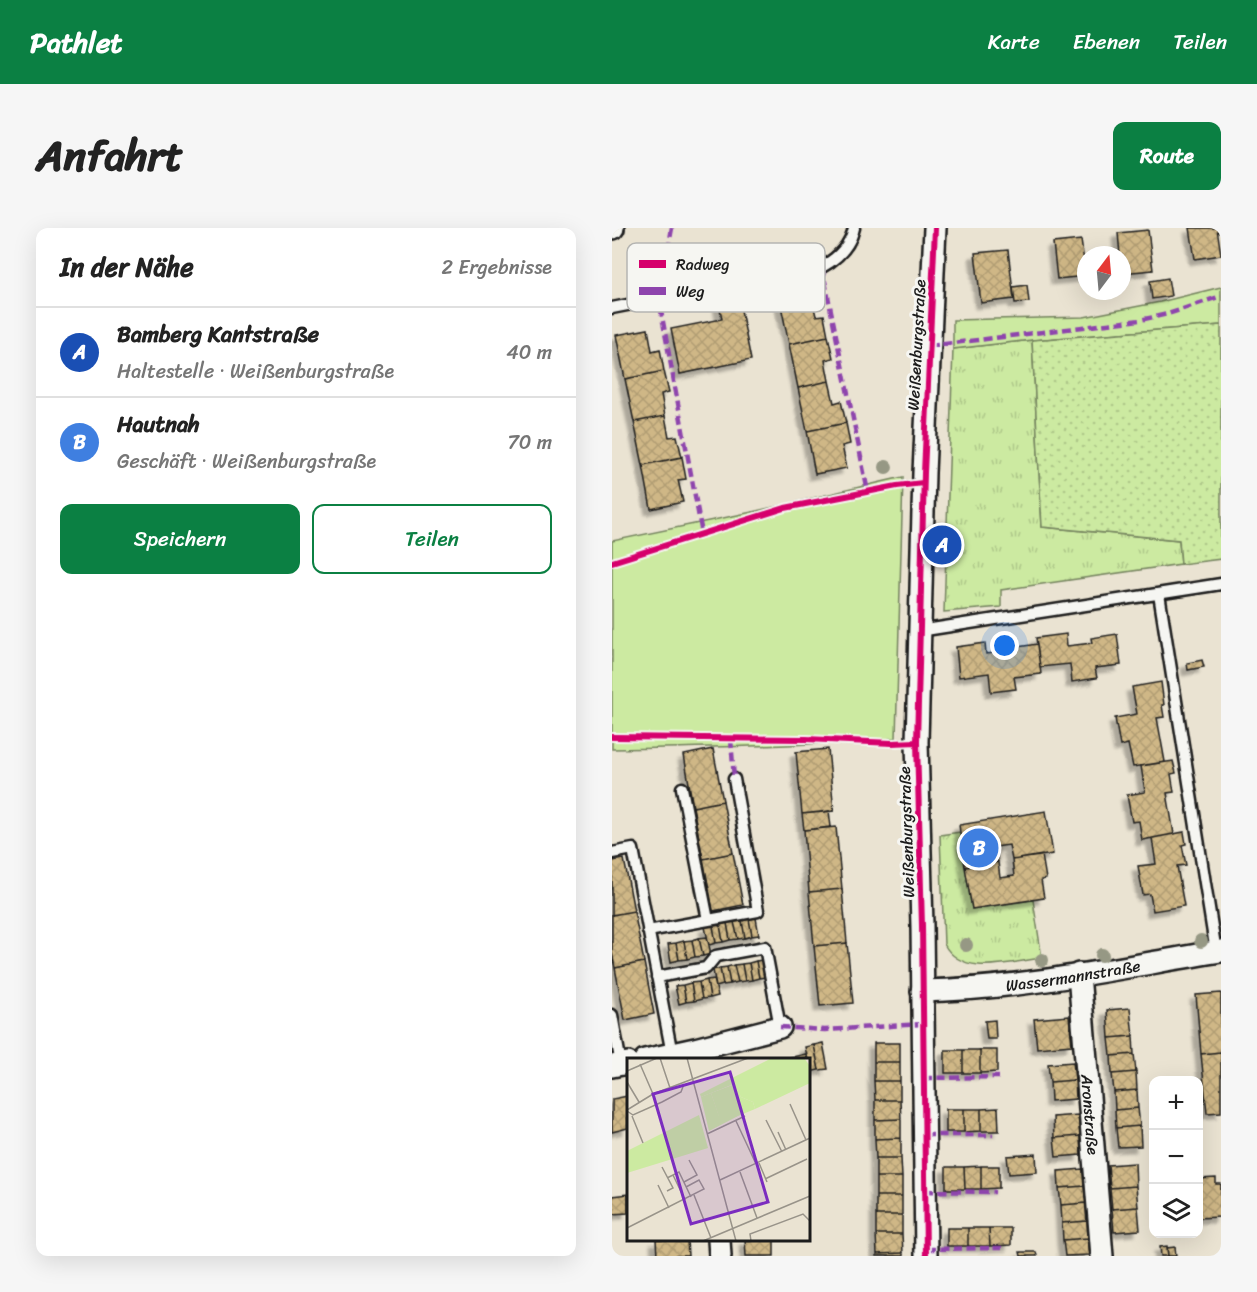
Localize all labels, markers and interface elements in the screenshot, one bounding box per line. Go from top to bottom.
text: Pathlet [30,18,123,67]
text: Karte [988,23,1040,61]
text: Ebenen [1073,23,1140,61]
text: Teilen [1173,23,1227,61]
text: Anfahrt [36,119,183,193]
button: Route [1113,122,1221,190]
legend [627,243,825,312]
text: In der Nähe [60,244,194,290]
north arrow [1077,246,1131,300]
text: 2 Ergebnisse [442,250,552,285]
text: Radweg [676,250,730,279]
text: Weg [676,277,705,306]
street label: Weißenburgstraße [899,278,934,411]
text: Bamberg Kantstraße [117,315,319,354]
text: A [73,335,86,370]
text: 40 m [506,335,552,370]
text: Haltestelle · Weißenburgstraße [117,354,394,389]
text: Hautnah [117,405,199,444]
text: B [73,425,86,460]
text: 70 m [507,425,552,460]
text: Geschäft · Weißenburgstraße [117,444,376,479]
button: Speichern [60,504,300,574]
button: Teilen [312,504,552,574]
pin: A [922,522,962,568]
your location [990,631,1019,660]
street label: Weißenburgstraße [890,766,923,898]
pin: B [960,826,998,870]
street label: Wassermannstraße [1004,951,1143,1000]
inset map [627,1058,810,1241]
street label: Aronstraße [1072,1072,1108,1156]
map controls [1149,1076,1203,1238]
button: + [1149,1076,1203,1130]
button: − [1149,1130,1203,1184]
button: layers [1149,1184,1203,1238]

